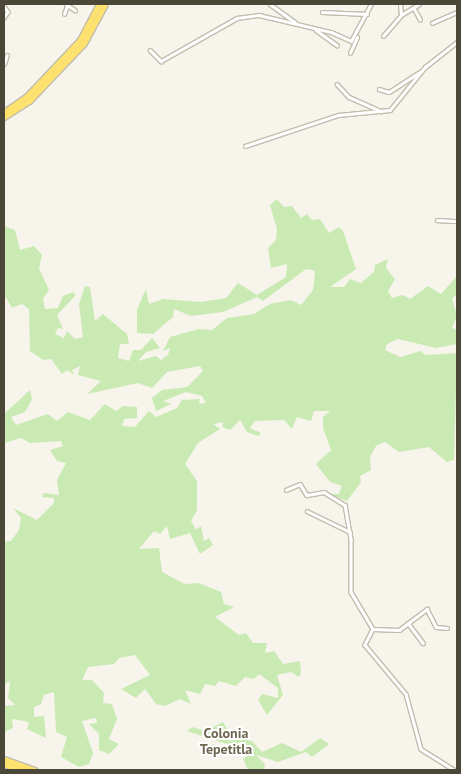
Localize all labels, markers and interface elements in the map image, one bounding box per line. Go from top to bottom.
district label: Colonia Tepetitla [200,725,252,758]

